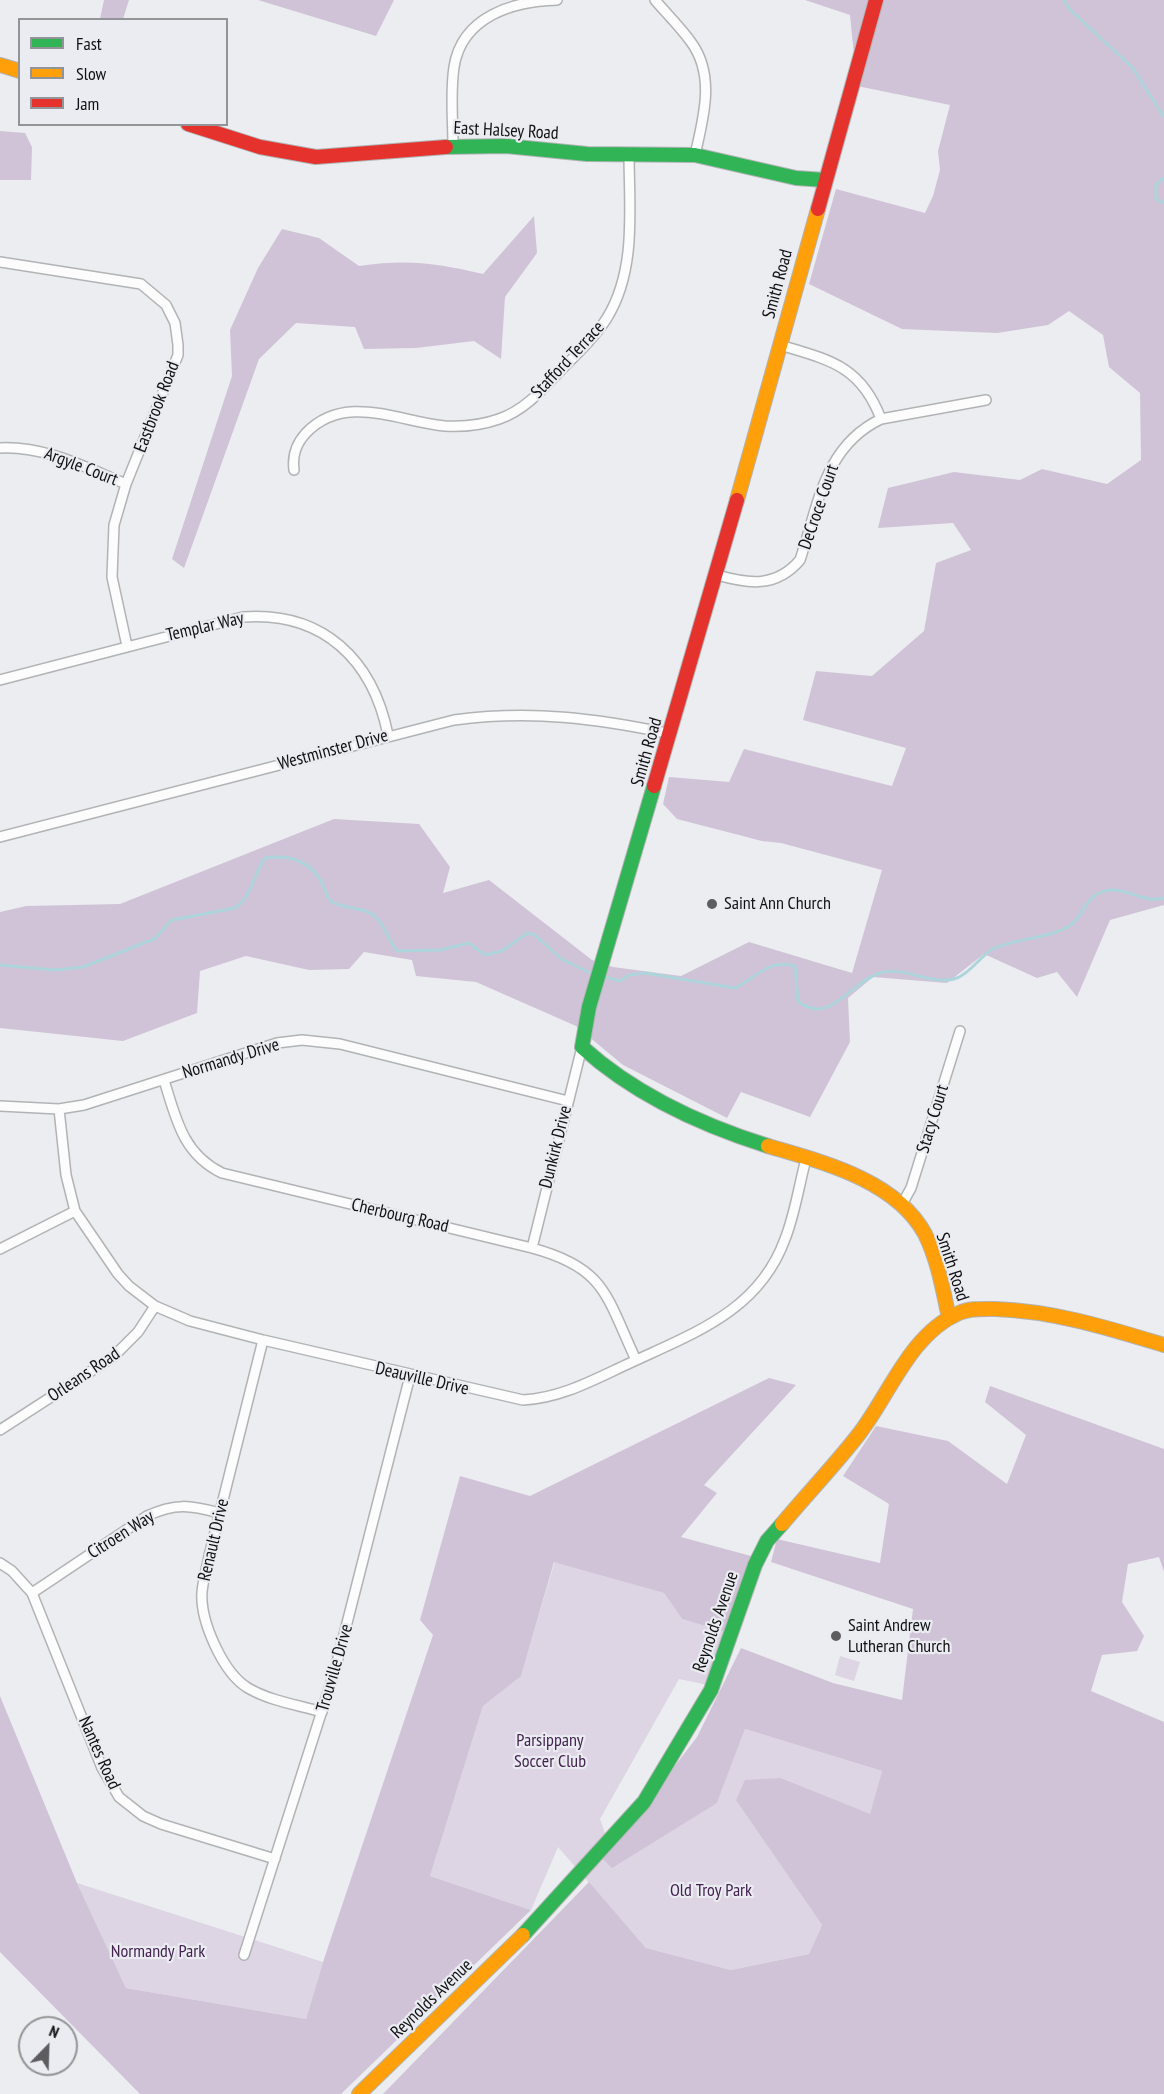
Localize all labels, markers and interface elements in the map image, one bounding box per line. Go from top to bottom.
legend [18,18,228,126]
text: Fast [76,32,102,55]
text: Slow [76,62,106,85]
text: Jam [76,92,99,115]
street label: East Halsey Road [453,117,559,145]
street label: Smith Road [758,247,798,321]
street label: Stafford Terrace [527,317,609,403]
street label: Eastbrook Road [130,358,184,456]
street label: Argyle Court [41,443,121,491]
street label: DeCroce Court [794,462,844,552]
street label: Templar Way [164,608,246,646]
street label: Smith Road [627,715,667,789]
street label: Westminster Drive [276,725,390,775]
place label: Saint Ann Church [724,893,831,915]
marker: Saint Ann Church [705,897,719,911]
street label: Normandy Drive [180,1034,282,1084]
street label: Stacy Court [912,1082,954,1156]
street label: Dunkirk Drive [535,1103,577,1191]
street label: Cherbourg Road [349,1194,451,1238]
street label: Smith Road [931,1230,973,1304]
street label: Orleans Road [44,1343,124,1407]
street label: Deauville Drive [373,1358,471,1400]
street label: Renault Drive [194,1497,234,1583]
street label: Citroen Way [84,1506,158,1564]
street label: Reynolds Avenue [689,1569,743,1675]
place label: Saint Andrew Lutheran Church [848,1615,950,1658]
street label: Trouville Drive [312,1622,358,1714]
marker: Saint Andrew Lutheran Church [829,1629,843,1643]
street label: Nantes Road [73,1713,125,1793]
park label: Parsippany Soccer Club [514,1730,586,1772]
park label: Old Troy Park [670,1880,752,1902]
park label: Normandy Park [111,1941,205,1963]
street label: Reynolds Avenue [387,1955,477,2043]
north arrow [18,2016,78,2076]
text: N [46,2020,62,2042]

